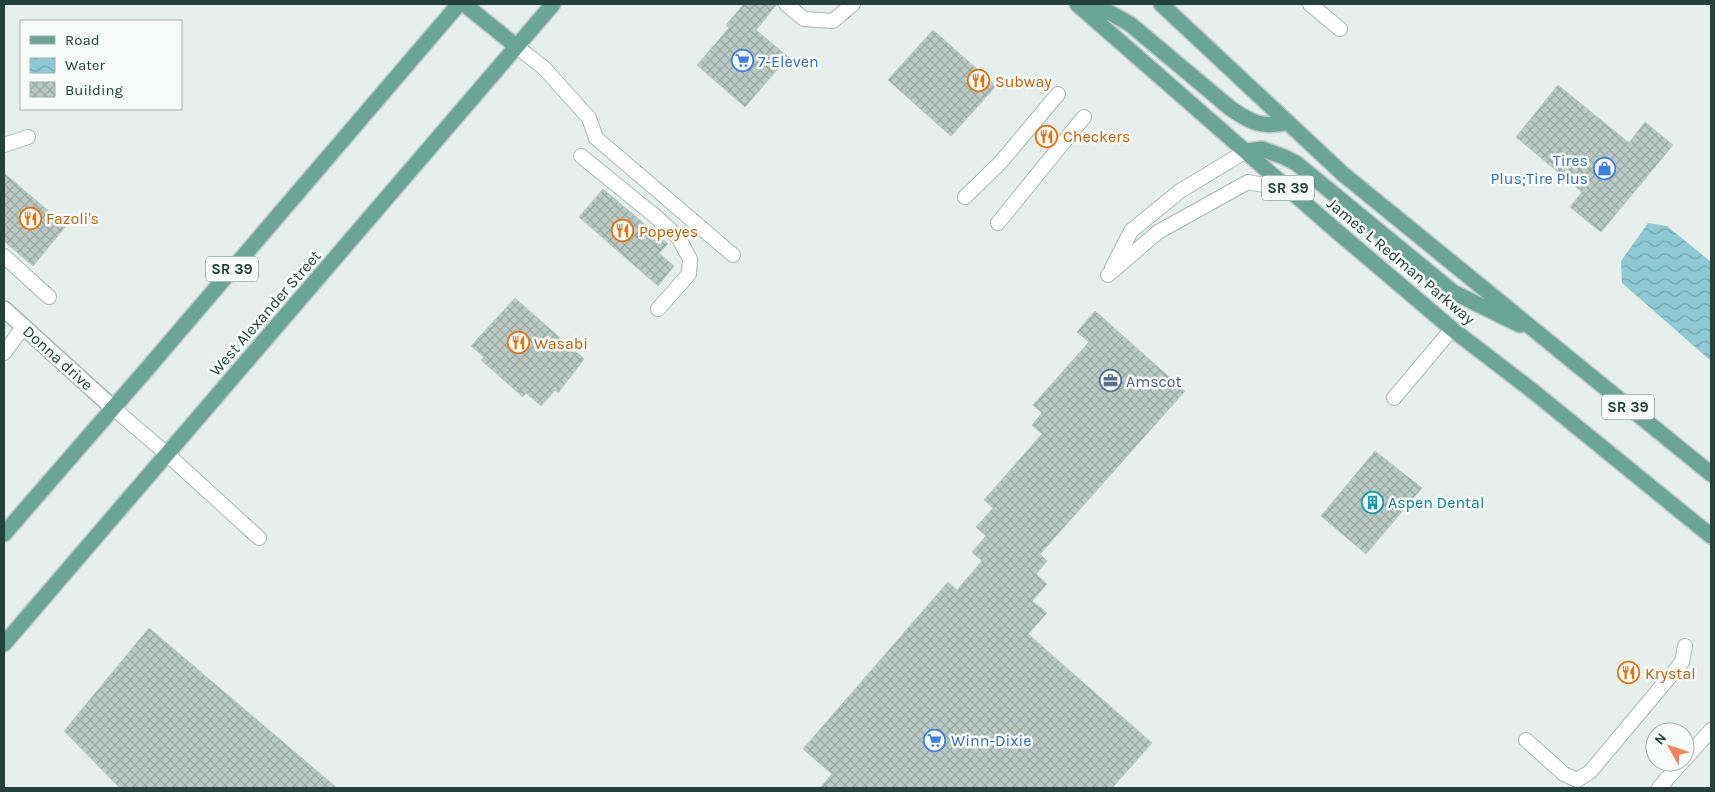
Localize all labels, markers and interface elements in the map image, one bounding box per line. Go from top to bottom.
legend [20,20,182,110]
text: Road [65,31,100,49]
supermarket icon: 7-Eleven [730,49,754,73]
place label: 7-Eleven [758,52,819,71]
text: Water [65,56,106,74]
restaurant icon: Subway [967,69,991,93]
place label: Subway [995,72,1052,91]
text: Building [65,81,123,99]
restaurant icon: Checkers [1035,124,1059,148]
place label: Checkers [1063,127,1130,146]
place label: Tires Plus;Tire Plus [1490,151,1588,188]
shop icon: Tires Plus;Tire Plus [1592,157,1616,181]
road number: SR 39 [1262,176,1314,200]
street label: James L Redman Parkway [1323,194,1479,329]
restaurant icon: Fazoli's [18,206,42,230]
place label: Fazoli's [46,209,99,228]
restaurant icon: Popeyes [611,219,635,243]
place label: Popeyes [639,222,698,241]
street label: West Alexander Street [205,246,325,380]
road number: SR 39 [206,256,258,282]
street label: Donna drive [19,322,97,394]
restaurant icon: Wasabi [506,331,530,355]
place label: Wasabi [534,334,588,353]
office icon: Amscot [1098,369,1122,393]
place label: Amscot [1126,372,1182,391]
road number: SR 39 [1602,394,1654,420]
building icon: Aspen Dental [1360,490,1384,514]
place label: Aspen Dental [1388,493,1484,512]
restaurant icon: Krystal [1617,661,1641,685]
place label: Krystal [1645,664,1696,683]
north arrow [1645,722,1695,772]
supermarket icon: Winn-Dixie [923,728,947,752]
text: N [1651,730,1670,748]
place label: Winn-Dixie [951,731,1031,750]

